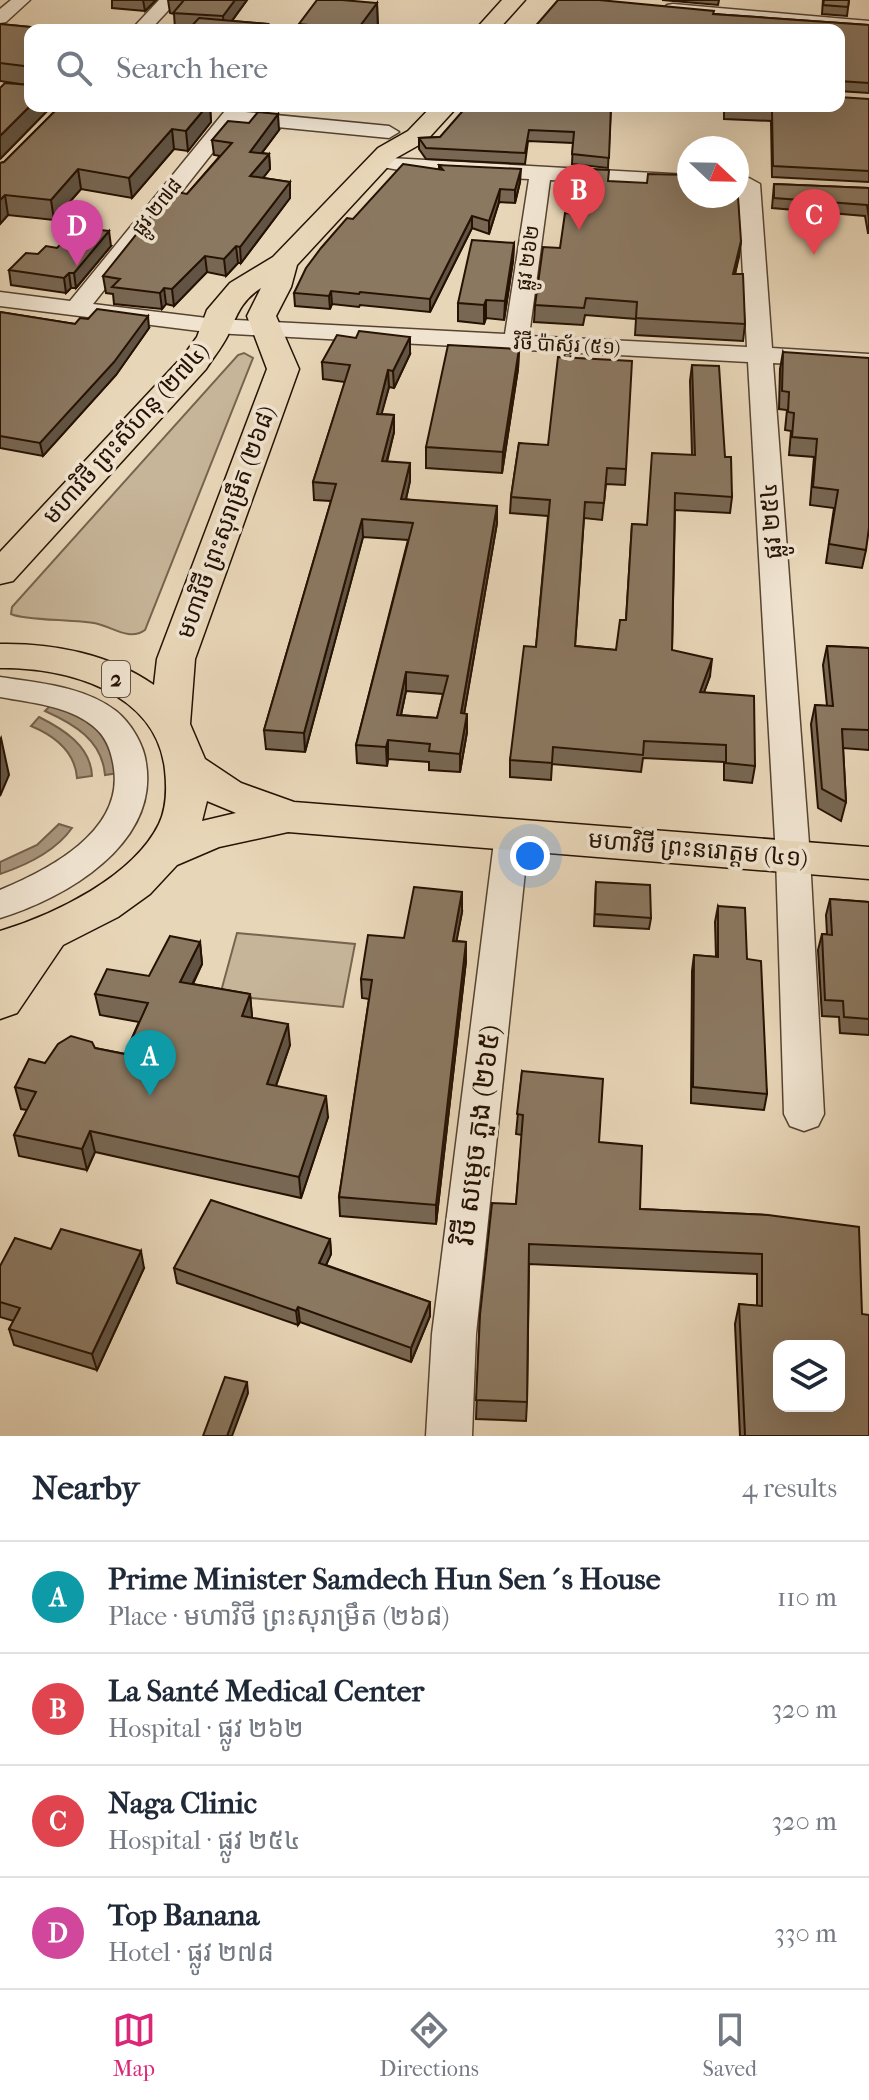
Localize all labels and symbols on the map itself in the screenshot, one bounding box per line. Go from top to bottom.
north arrow [677,136,749,208]
pin: B [553,164,605,230]
street label: ផ្លូវ ២៧៨ [127,174,192,245]
pin: C [788,189,840,255]
pin: D [51,200,103,266]
street label: ផ្លូវ ២៦២ [512,224,551,293]
street label: វិថី ប៉ាស្ទ័រ (៥១) [513,329,621,360]
street label: មហាវិថី ព្រះសីហនុ (២៧៤) [36,336,215,530]
street label: មហាវិថី ព្រះសុរាម្រឹត (២៦៨) [170,402,282,642]
street label: ផ្លូវ ២៥៤ [754,481,796,560]
road number: 2 [102,661,130,697]
street label: មហាវិថី ព្រះនរោត្តម (៤១) [587,824,809,873]
your location [510,836,550,876]
street label: វិថី សម្តេច ភួង (២៦៥) [445,1023,508,1247]
pin: A [124,1030,176,1096]

